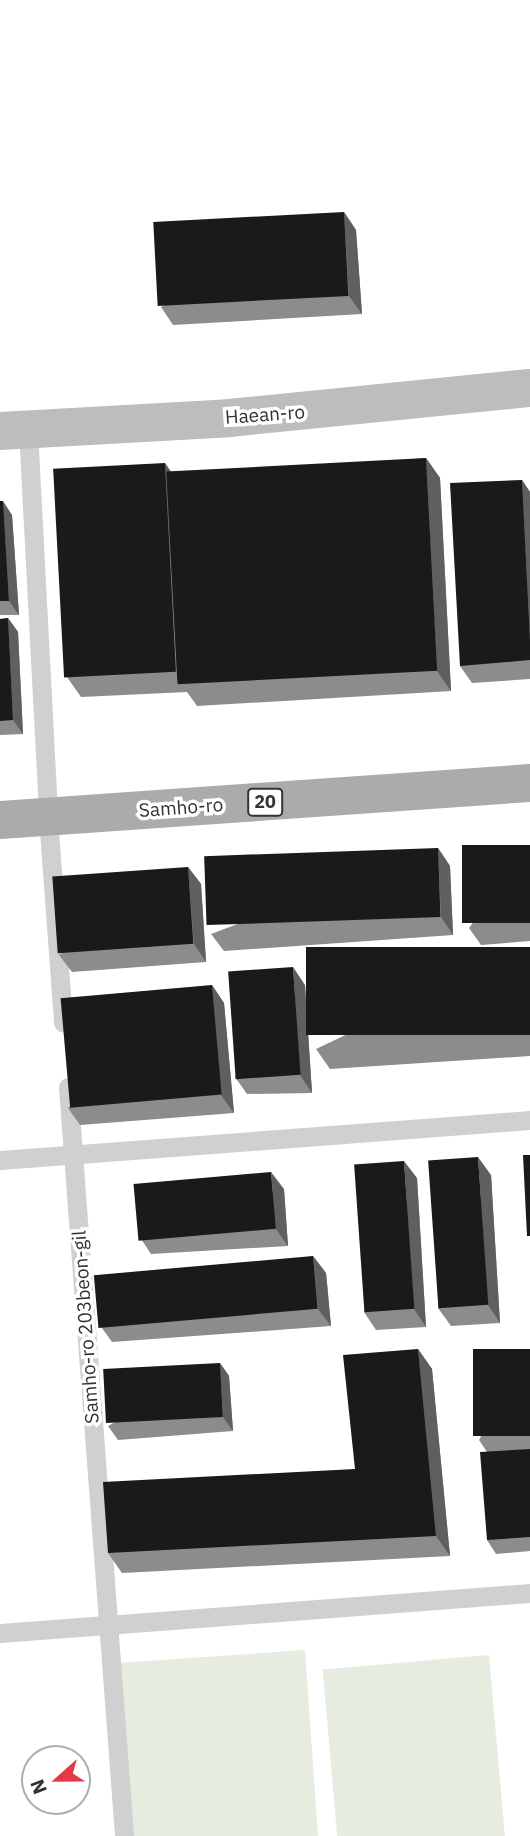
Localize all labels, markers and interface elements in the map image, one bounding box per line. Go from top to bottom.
street label: Haean-ro [224,401,306,429]
road number: 20 [246,788,284,816]
street label: Samho-ro [138,794,224,822]
street label: Samho-ro 203beon-gil [68,1230,104,1424]
north arrow [21,1745,91,1815]
text: N [25,1776,52,1798]

